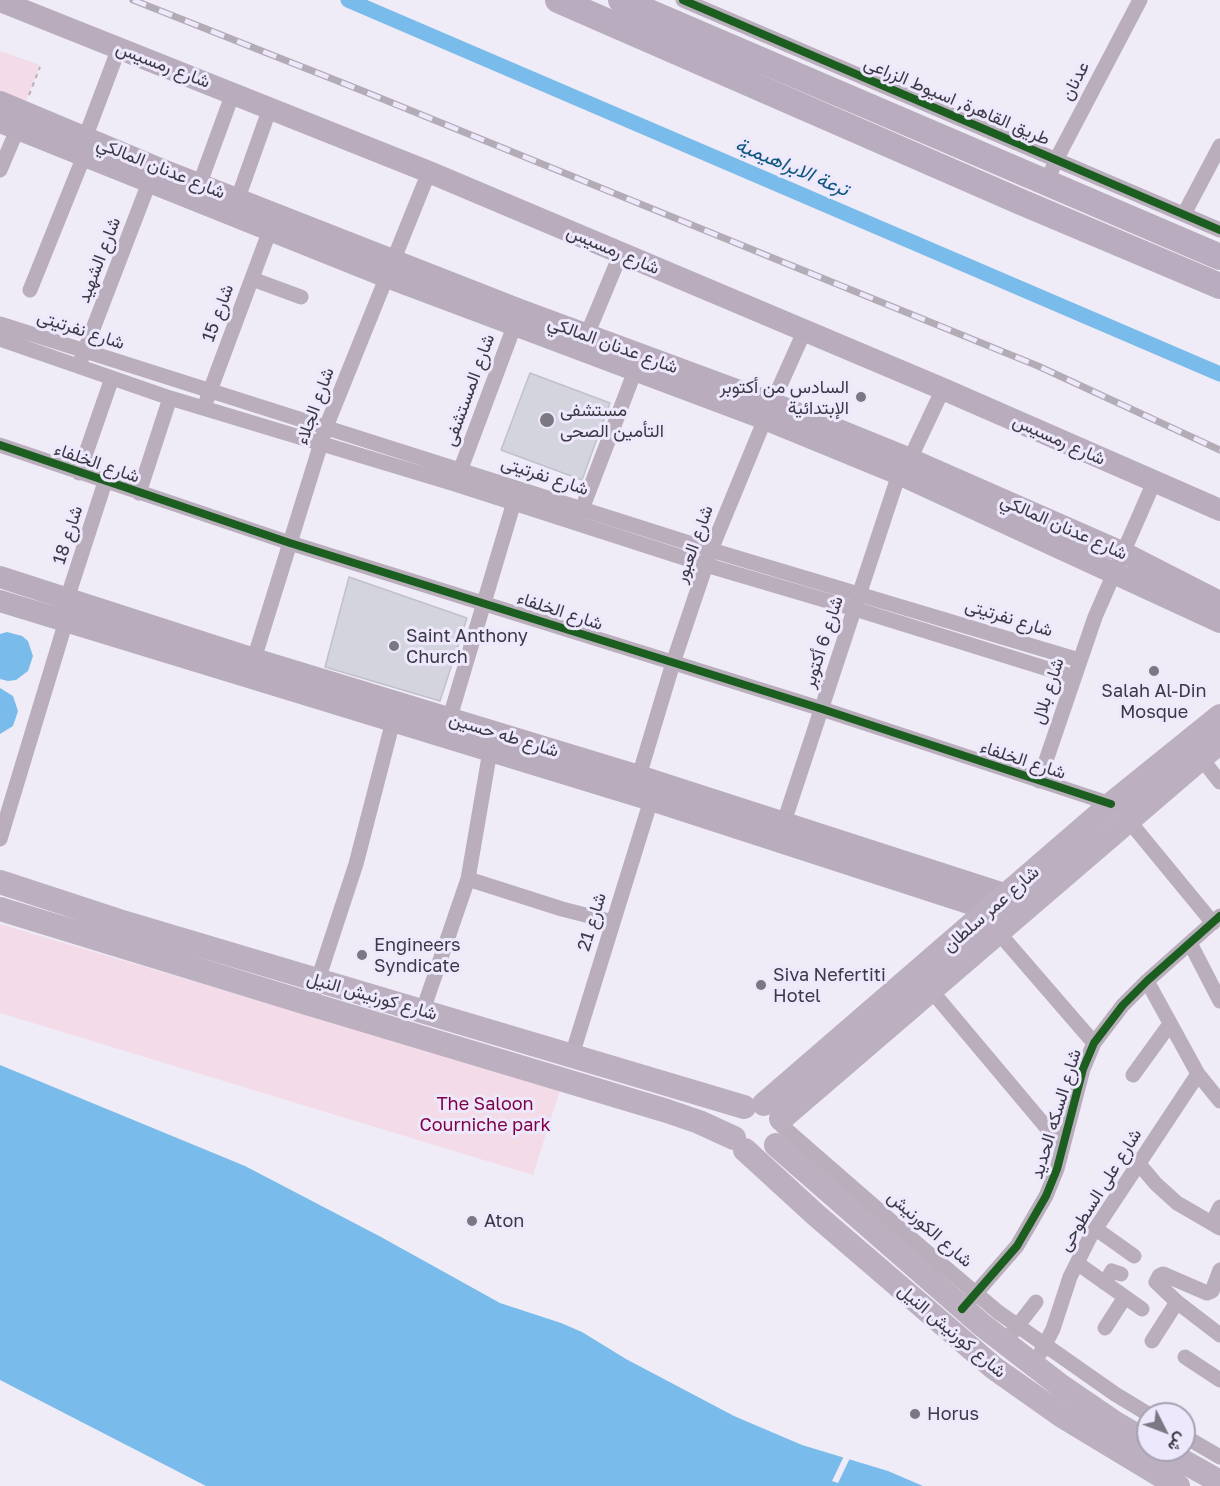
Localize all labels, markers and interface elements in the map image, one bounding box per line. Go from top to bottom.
street label: شارع رمسيس [113,37,213,93]
street label: طريق القاهرة, اسيوط الزراعى [861,52,1053,150]
street label: عدنان [1056,58,1094,104]
street label: شارع عدنان المالكي [94,132,228,204]
water label: ترعة الابراهيمية [732,132,852,202]
street label: شارع الشهيد [73,214,125,306]
street label: شارع رمسيس [563,221,663,279]
street label: شارع 15 [198,281,238,345]
street label: شارع نفرتيتى [35,306,127,354]
street label: شارع عدنان المالكي [545,311,681,379]
street label: شارع المستشفى [439,331,499,449]
street label: شارع الجلاء [291,365,339,447]
place label: السادس من أكتوبر الإبتدائية [719,376,849,418]
marker: السادس من أكتوبر الإبتدائية [854,390,868,404]
place label: مستشفى التأمين الصحى [560,399,664,442]
street label: شارع رمسيس [1009,410,1109,470]
marker: مستشفى التأمين الصحى [538,411,556,429]
street label: شارع الخلفاء [51,438,143,488]
street label: شارع نفرتيتى [499,452,591,500]
street label: شارع عدنان المالكي [997,489,1131,565]
street label: شارع العبور [670,502,718,586]
street label: شارع 18 [48,503,88,567]
street label: شارع الخلفاء [514,587,606,635]
street label: شارع 6 أكتوبر [798,593,848,691]
street label: شارع نفرتيتى [962,594,1056,642]
place label: Saint Anthony Church [406,625,528,668]
marker: Saint Anthony Church [387,639,401,653]
street label: شارع بلال [1027,655,1069,727]
marker: Salah Al-Din Mosque [1147,664,1161,678]
place label: Salah Al-Din Mosque [1101,680,1207,722]
street label: شارع طه حسين [447,708,561,762]
street label: شارع الخلفاء [977,736,1069,784]
street label: شارع عمر سلطان [938,861,1044,957]
street label: شارع 21 [573,890,611,954]
place label: Engineers Syndicate [374,934,460,976]
marker: Engineers Syndicate [355,948,369,962]
place label: Siva Nefertiti Hotel [773,964,886,1006]
street label: شارع كورنيش النيل [304,967,440,1025]
marker: Siva Nefertiti Hotel [754,978,768,992]
street label: شارع السكه الحديد [1026,1046,1086,1182]
park label: The Saloon Courniche park [419,1093,551,1136]
street label: شارع على السطوحى [1054,1125,1146,1255]
street label: شارع الكورنيش [883,1186,977,1272]
place label: Aton [484,1210,524,1232]
marker: Aton [465,1214,479,1228]
street label: شارع كورنيش النيل [893,1279,1011,1383]
north arrow [1136,1402,1196,1462]
place label: Horus [927,1403,979,1425]
marker: Horus [908,1407,922,1421]
text: ش [1164,1429,1192,1457]

